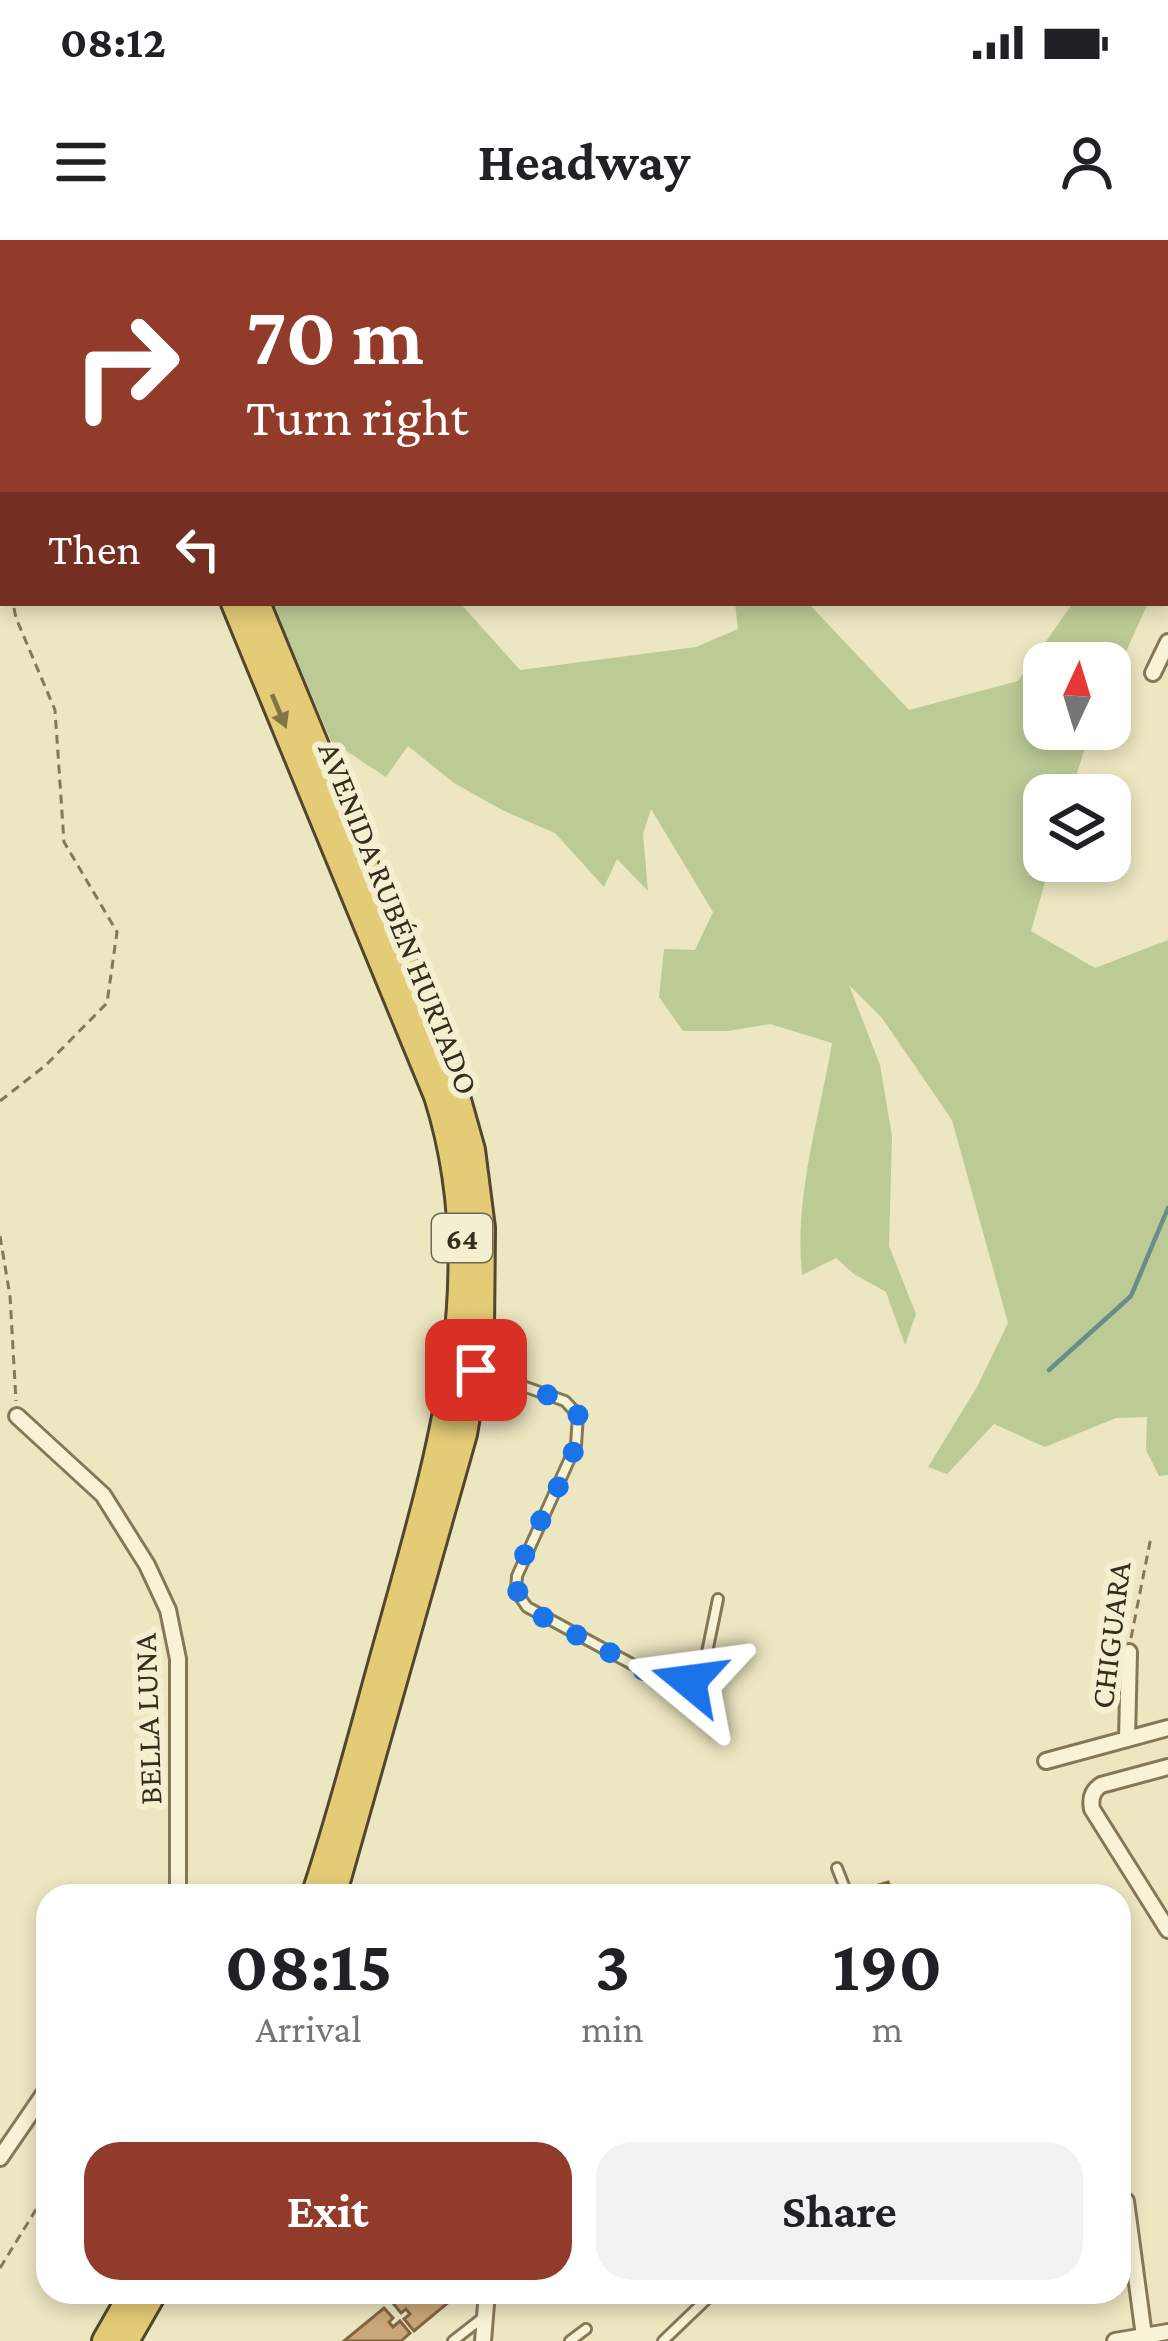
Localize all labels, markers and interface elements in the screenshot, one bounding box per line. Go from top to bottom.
text: 08:12 [60,17,166,67]
icon: menu [48,129,114,195]
icon: person [1054,129,1120,195]
text: Headway [478,132,690,192]
icon: right [48,288,204,444]
text: 70 m [246,289,424,382]
text: Turn right [246,387,468,447]
icon: left [165,516,231,582]
text: Then [48,524,141,574]
north arrow [1023,642,1131,750]
map controls [1023,642,1131,882]
one-way arrow [270,693,289,729]
street label: AVENIDA RUBÉN HURTADO [311,736,487,1100]
button: layers [1023,774,1131,882]
road number: 64 [432,1214,492,1262]
pin [425,1319,527,1421]
icon: arrive [443,1337,509,1403]
street label: CHIGUARA [1083,1559,1137,1711]
position arrow [626,1618,752,1744]
street label: BELLA LUNA [126,1632,168,1806]
text: 08:15 [225,1925,393,2005]
text: 3 [595,1925,630,2005]
text: 190 [832,1925,942,2005]
text: Arrival [256,2007,362,2050]
text: min [581,2007,644,2050]
text: m [872,2007,903,2050]
button: Exit [84,2142,572,2280]
button: Share [596,2142,1083,2280]

